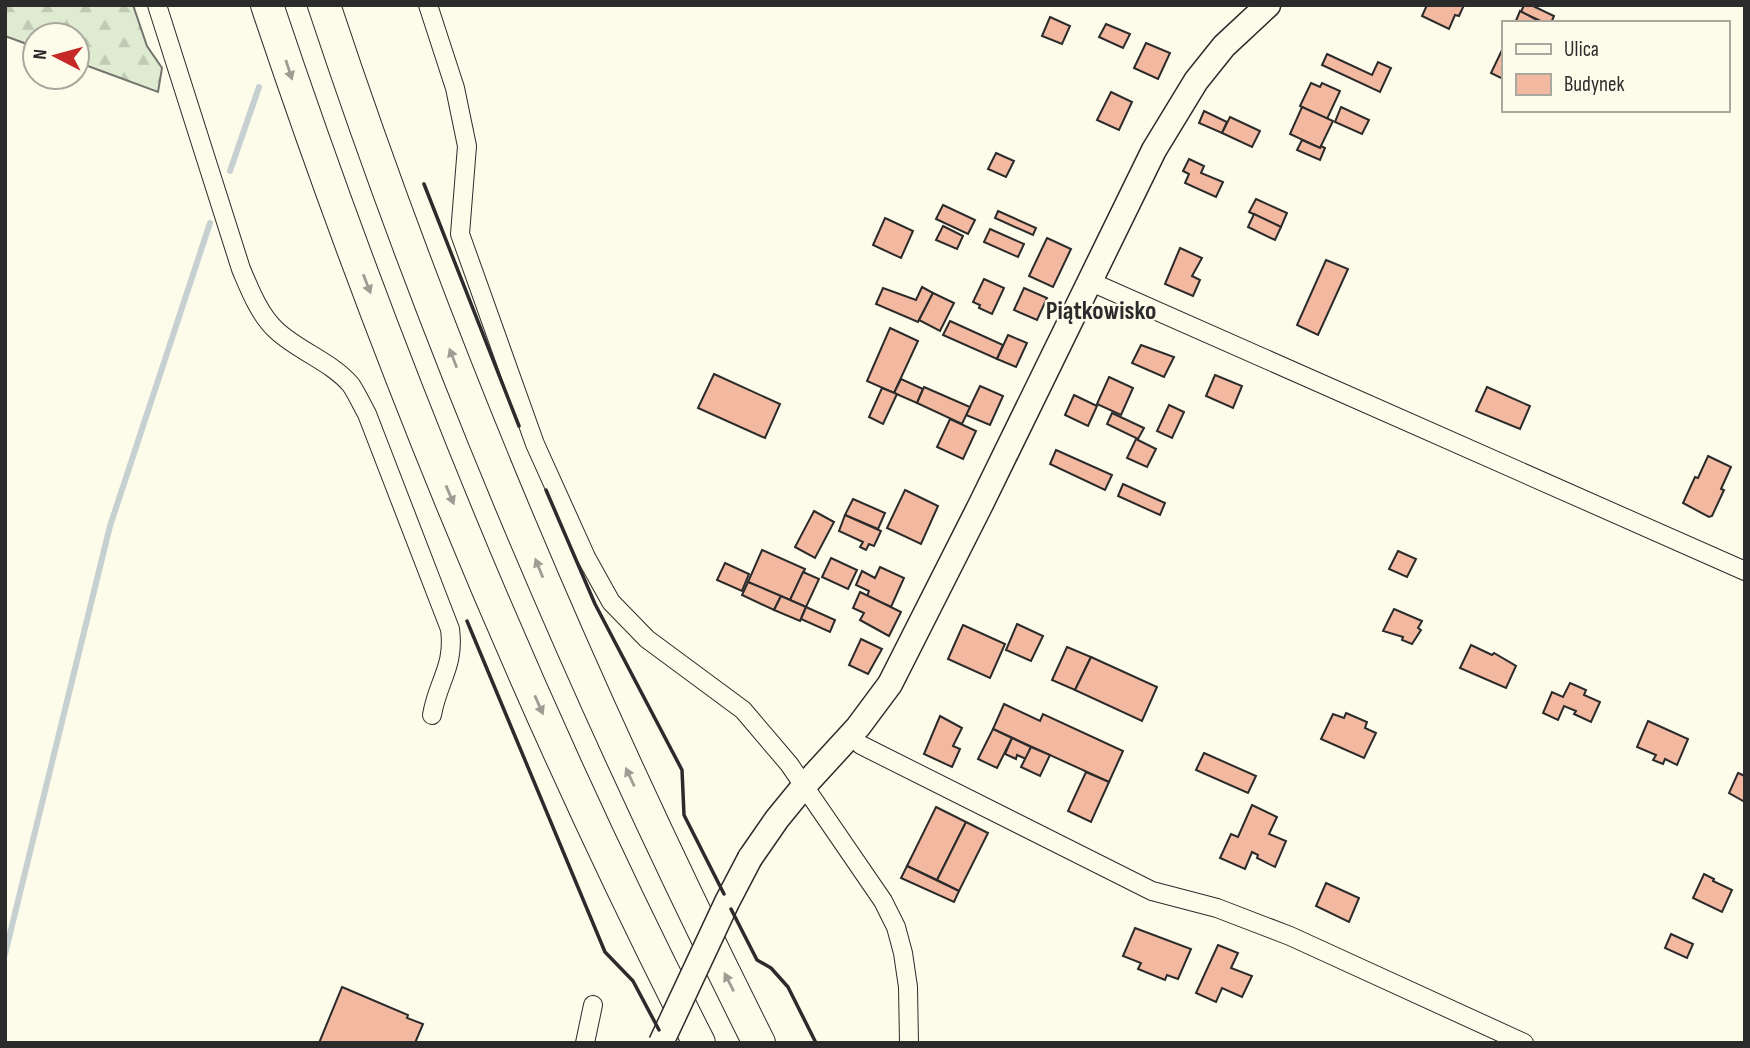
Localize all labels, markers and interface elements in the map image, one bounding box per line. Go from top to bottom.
north arrow [21,21,91,91]
legend [1502,21,1729,112]
text: Ulica [1564,37,1599,62]
text: N [29,48,53,61]
one-way arrow [284,60,295,81]
text: Budynek [1564,72,1624,97]
one-way arrow [361,273,372,294]
district label: Piątkowisko [1046,296,1156,327]
one-way arrow [448,347,459,368]
one-way arrow [445,485,456,506]
one-way arrow [533,558,544,579]
one-way arrow [534,694,545,715]
one-way arrow [624,767,636,787]
one-way arrow [723,972,734,992]

